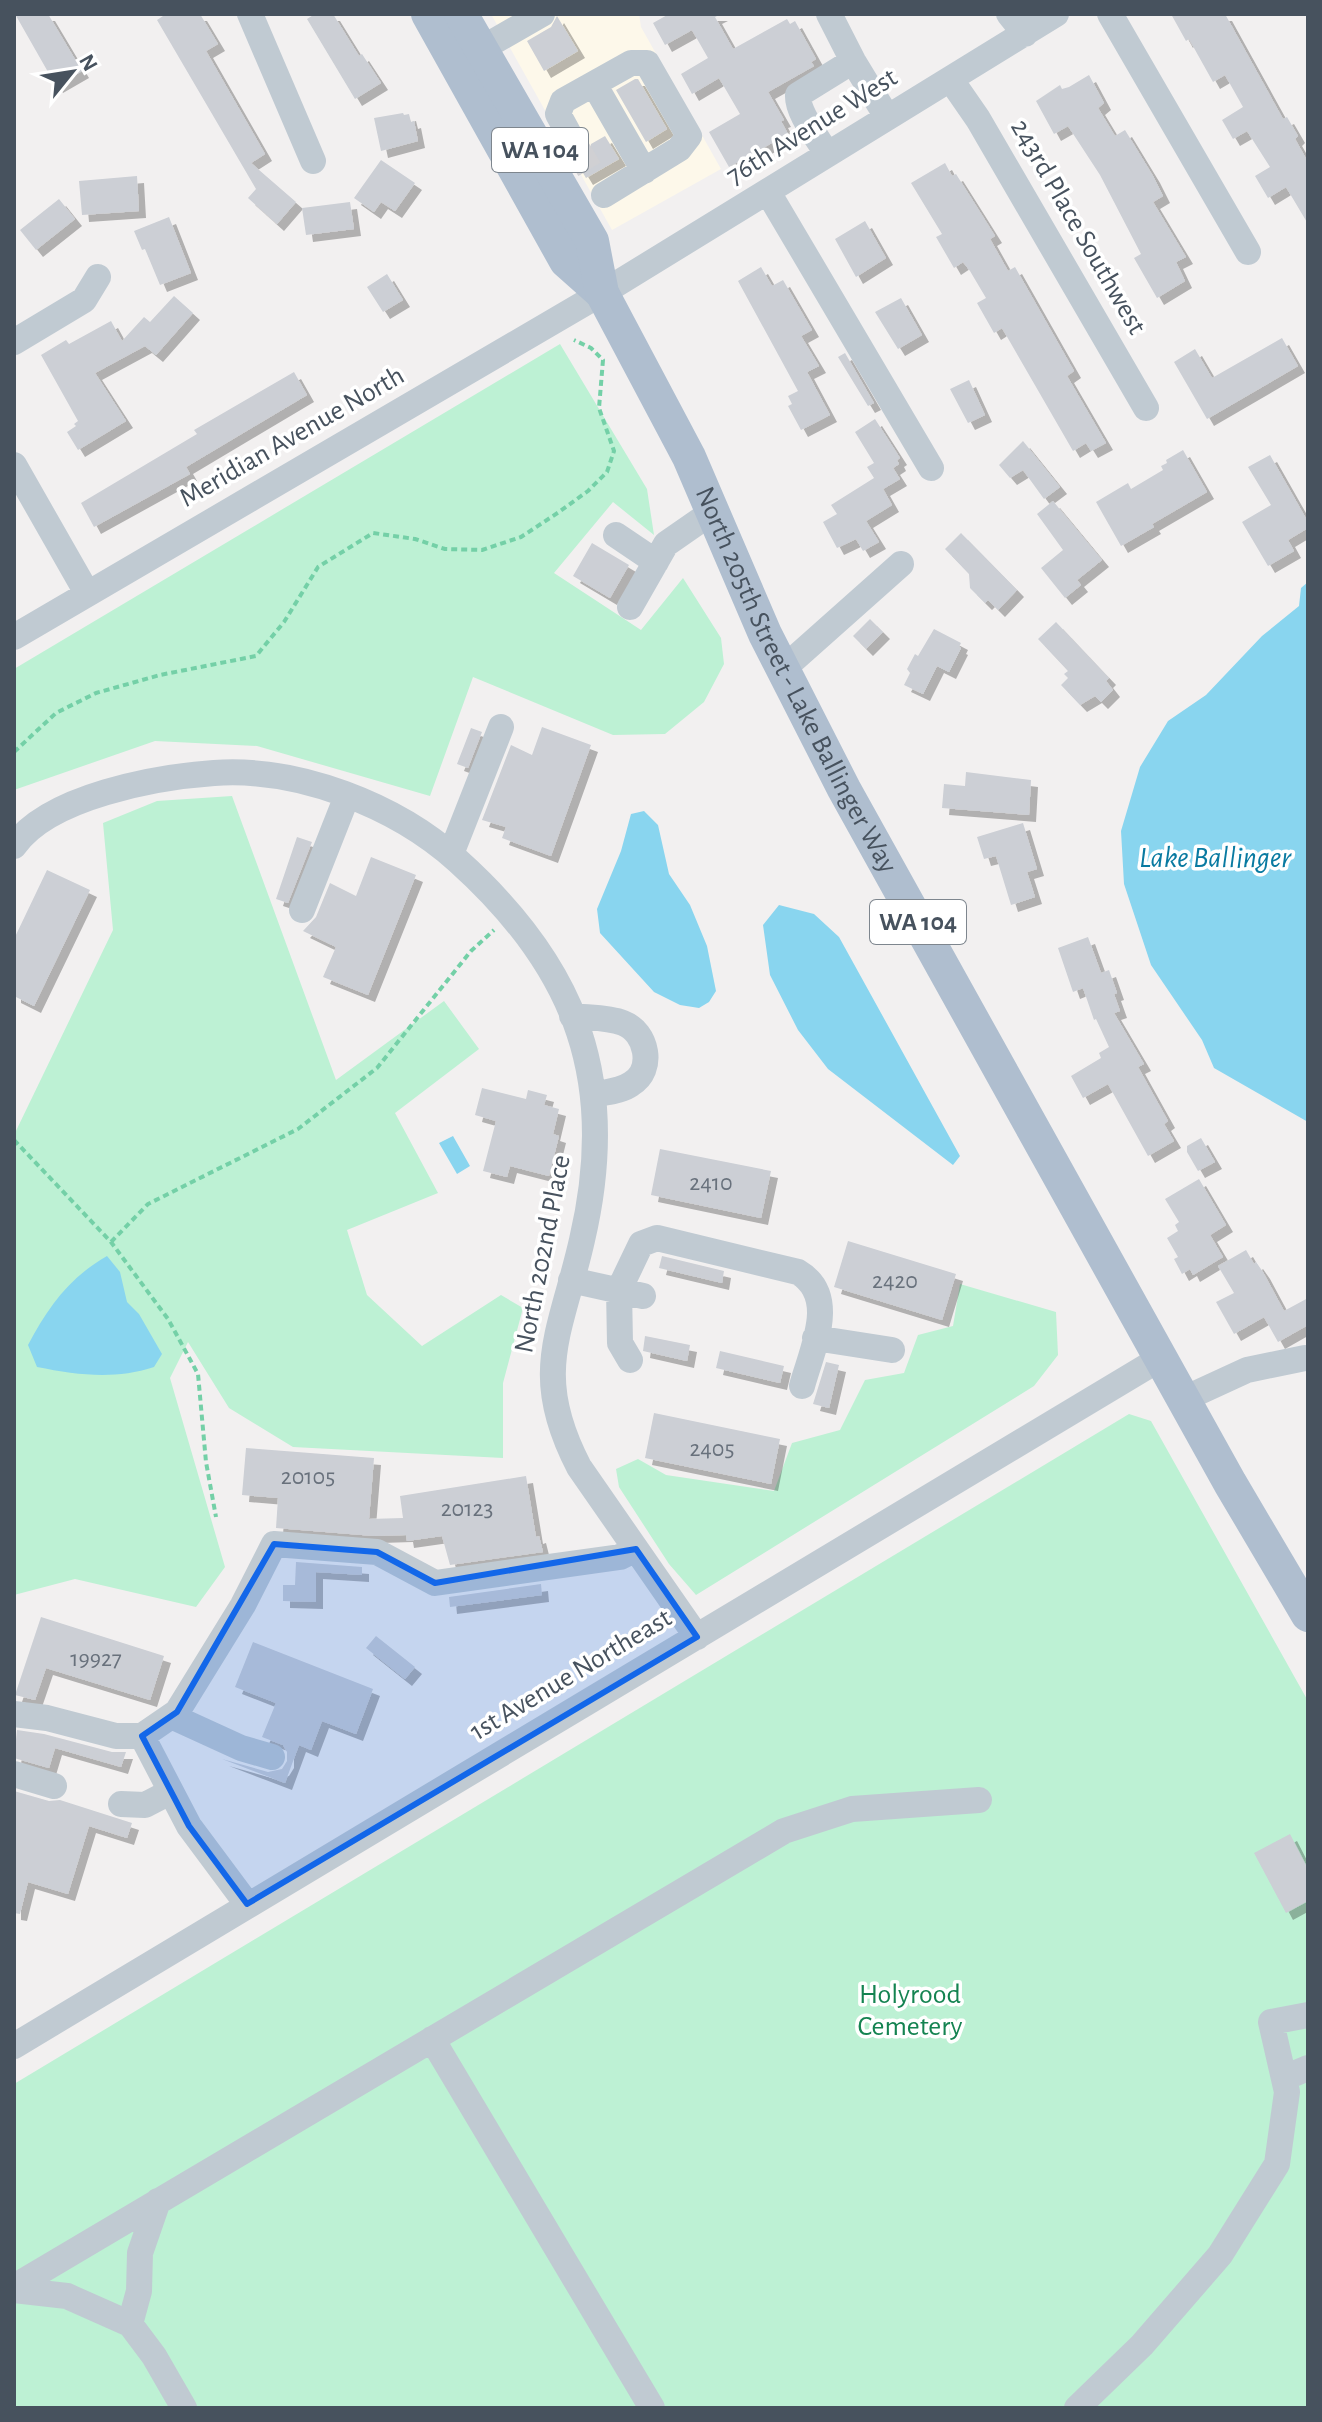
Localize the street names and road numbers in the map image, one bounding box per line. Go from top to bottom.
street label: 76th Avenue West [722,63,902,191]
street label: 243rd Place Southwest [1005,115,1151,339]
road number: WA 104 [492,128,588,172]
street label: Meridian Avenue North [175,361,409,513]
street label: North 205th Street - Lake Ballinger Way [690,483,902,878]
road number: WA 104 [870,900,966,944]
street label: North 202nd Place [510,1153,576,1355]
street label: 1st Avenue Northeast [465,1604,677,1746]

